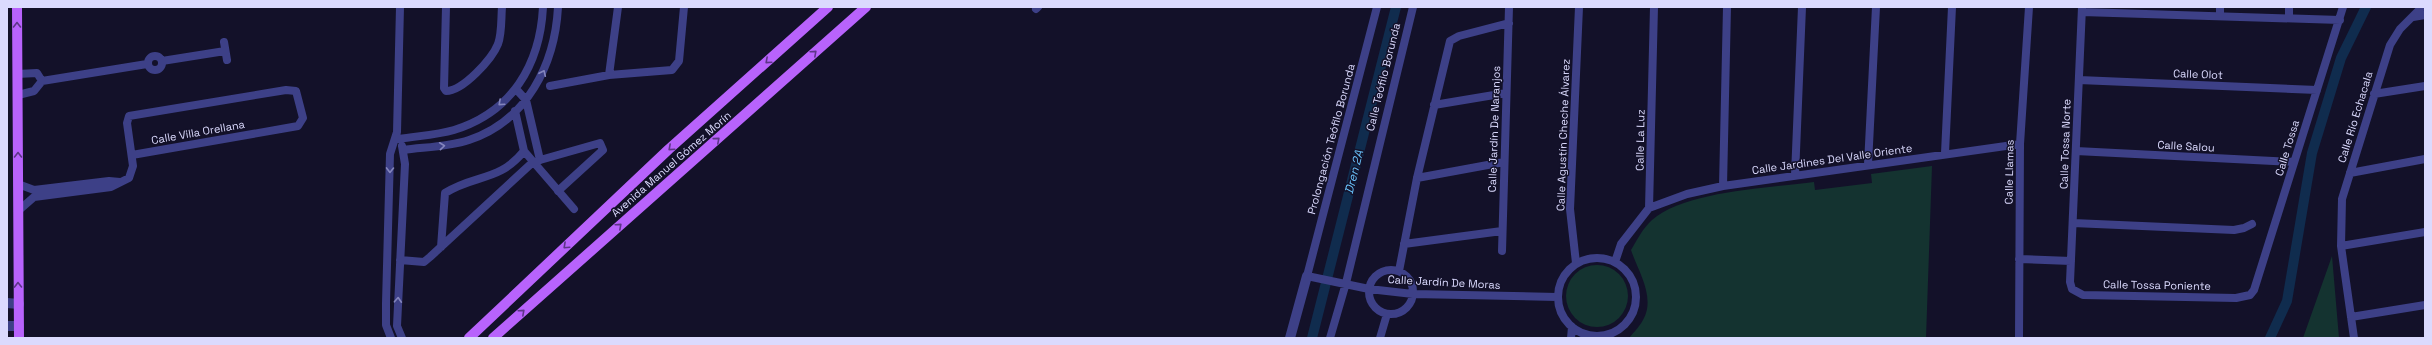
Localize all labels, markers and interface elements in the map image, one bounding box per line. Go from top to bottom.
street label: Calle Teófilo Borunda [1363,21,1403,133]
one-way arrow [13,22,21,28]
one-way arrow [809,51,816,58]
one-way arrow [765,56,773,64]
street label: Calle Agustín Cheche Álvarez [1553,58,1573,211]
street label: Prolongación Teófilo Borunda [1304,62,1358,216]
street label: Calle Jardín De Naranjos [1485,65,1503,193]
street label: Calle Olot [2173,66,2223,82]
street label: Calle Río Echacala [2334,69,2376,164]
one-way arrow [538,70,546,78]
one-way arrow [498,98,505,105]
street label: Calle Tossa Norte [2056,99,2074,189]
street label: Avenida Manuel Gómez Morín [608,108,734,220]
street label: Calle La Luz [1632,109,1648,171]
street label: Calle Villa Orellana [150,117,246,147]
street label: Calle Tossa [2272,118,2302,178]
one-way arrow [712,138,719,145]
street label: Calle Salou [2157,138,2215,154]
street label: Calle Llamas [2001,139,2017,204]
one-way arrow [439,141,445,150]
street label: Calle Jardines Del Valle Oriente [1751,141,1913,177]
one-way arrow [668,143,676,150]
water label: Dren 2A [1341,148,1367,196]
one-way arrow [14,152,22,158]
one-way arrow [386,167,394,173]
one-way arrow [614,223,622,231]
one-way arrow [563,242,571,249]
street label: Calle Jardín De Moras [1387,272,1501,292]
street label: Calle Tossa Poniente [2103,277,2211,293]
one-way arrow [14,282,22,288]
one-way arrow [394,297,402,303]
one-way arrow [517,310,525,317]

